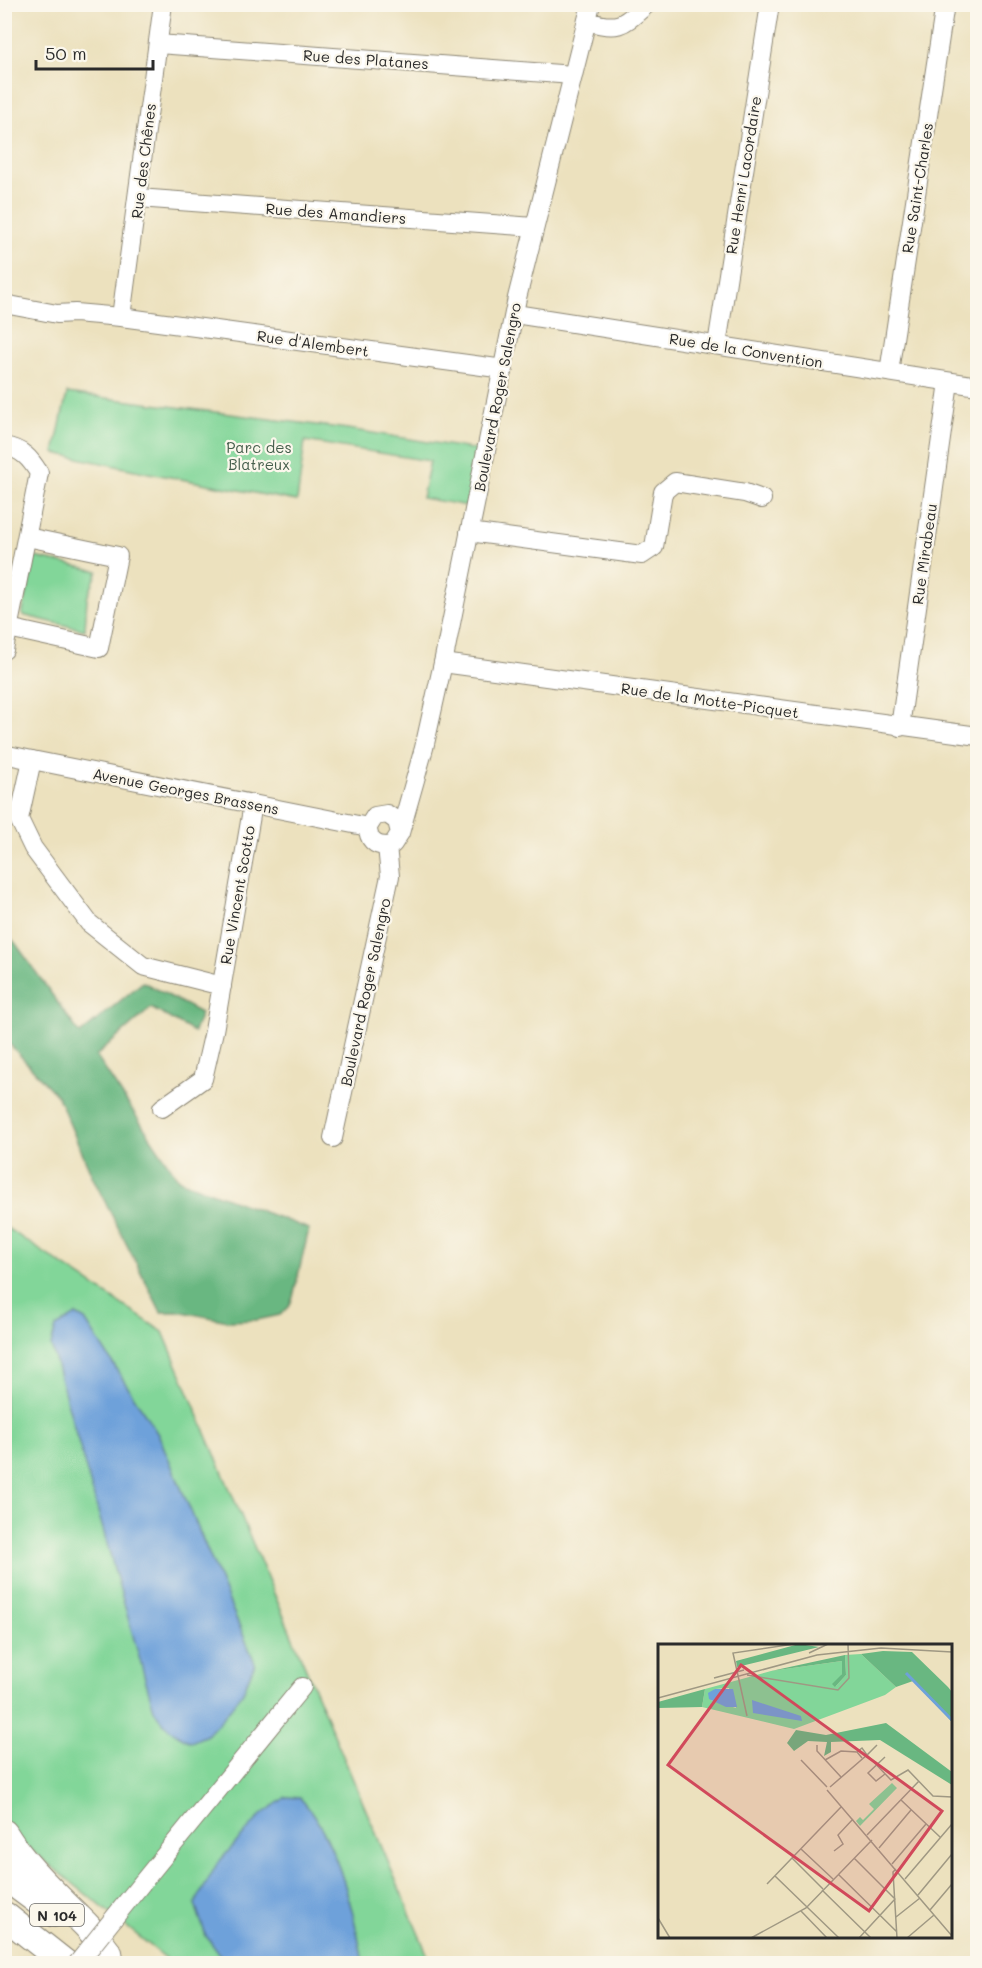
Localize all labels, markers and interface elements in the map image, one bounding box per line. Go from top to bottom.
scale bar [36,33,153,71]
text: 50 m [45,41,87,65]
street label: Rue des Platanes [303,45,429,73]
street label: Rue Henri Lacordaire [721,94,765,256]
street label: Rue des Chênes [126,102,160,220]
street label: Rue Saint-Charles [897,121,937,255]
street label: Rue des Amandiers [265,198,407,228]
street label: Boulevard Roger Salengro [469,301,525,493]
street label: Rue d'Alembert [256,325,370,361]
street label: Rue de la Convention [668,328,824,372]
park label: Parc des Blatreux [226,437,292,474]
street label: Rue Mirabeau [907,502,941,606]
street label: Rue de la Motte-Picquet [620,678,800,722]
street label: Avenue Georges Brassens [91,763,281,819]
street label: Rue Vincent Scotto [215,824,259,966]
street label: Boulevard Roger Salengro [335,896,395,1088]
inset map [658,1644,952,1938]
road number: N 104 [30,1904,84,1926]

